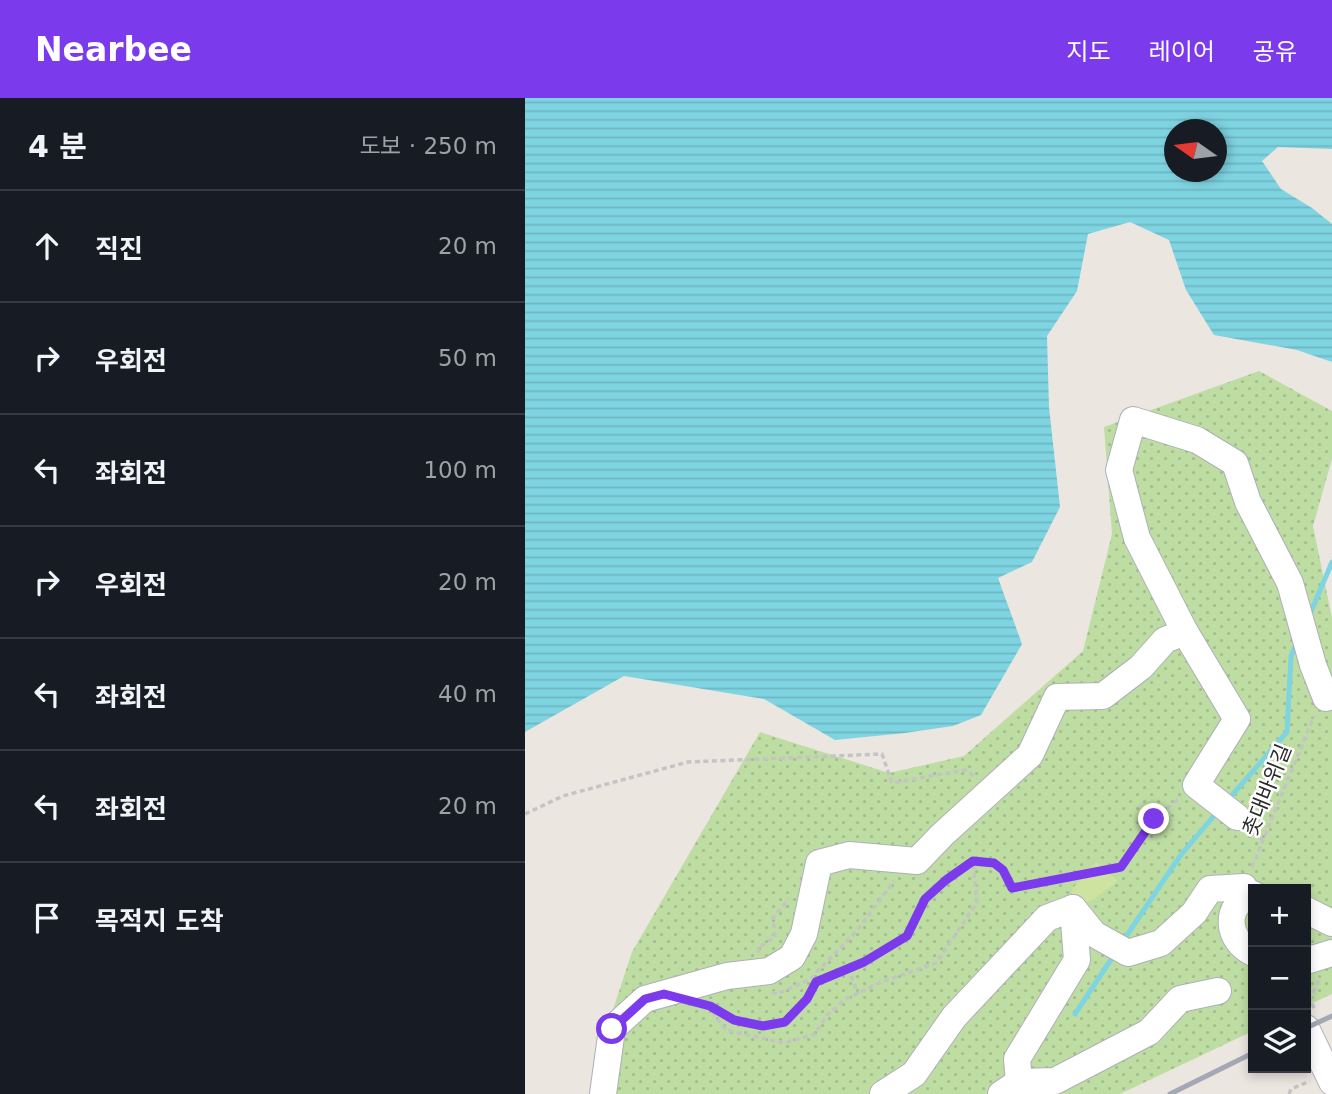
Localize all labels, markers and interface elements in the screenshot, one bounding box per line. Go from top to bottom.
text: Nearbee [35,30,192,69]
text: 지도 [1066,38,1111,66]
text: 레이어 [1149,38,1215,66]
text: 공유 [1253,38,1297,66]
north arrow [1164,119,1227,182]
text: 4 분 [28,129,87,164]
text: 도보 · 250 m [359,133,497,159]
icon: ahead [28,227,66,265]
text: 20 m [438,233,497,259]
text: 직진 [95,234,143,264]
icon: right [28,339,66,377]
text: 50 m [438,345,497,371]
text: 우회전 [95,346,167,376]
icon: left [28,451,66,489]
text: 100 m [423,457,497,483]
text: 좌회전 [95,458,167,488]
icon: right [28,563,66,601]
text: 20 m [438,569,497,595]
text: 우회전 [95,570,167,600]
icon: left [28,675,66,713]
text: 40 m [438,681,497,707]
text: 좌회전 [95,682,167,712]
street label: 촛대바위길 [1238,741,1296,839]
icon: left [28,787,66,825]
text: 20 m [438,793,497,819]
text: 좌회전 [95,794,167,824]
route end [1138,803,1169,834]
map controls [1248,884,1311,1073]
button: + [1248,884,1311,947]
icon: arrive [28,899,66,937]
text: 목적지 도착 [95,906,224,936]
button: − [1248,947,1311,1010]
button: layers [1248,1010,1311,1073]
route start [596,1013,627,1044]

